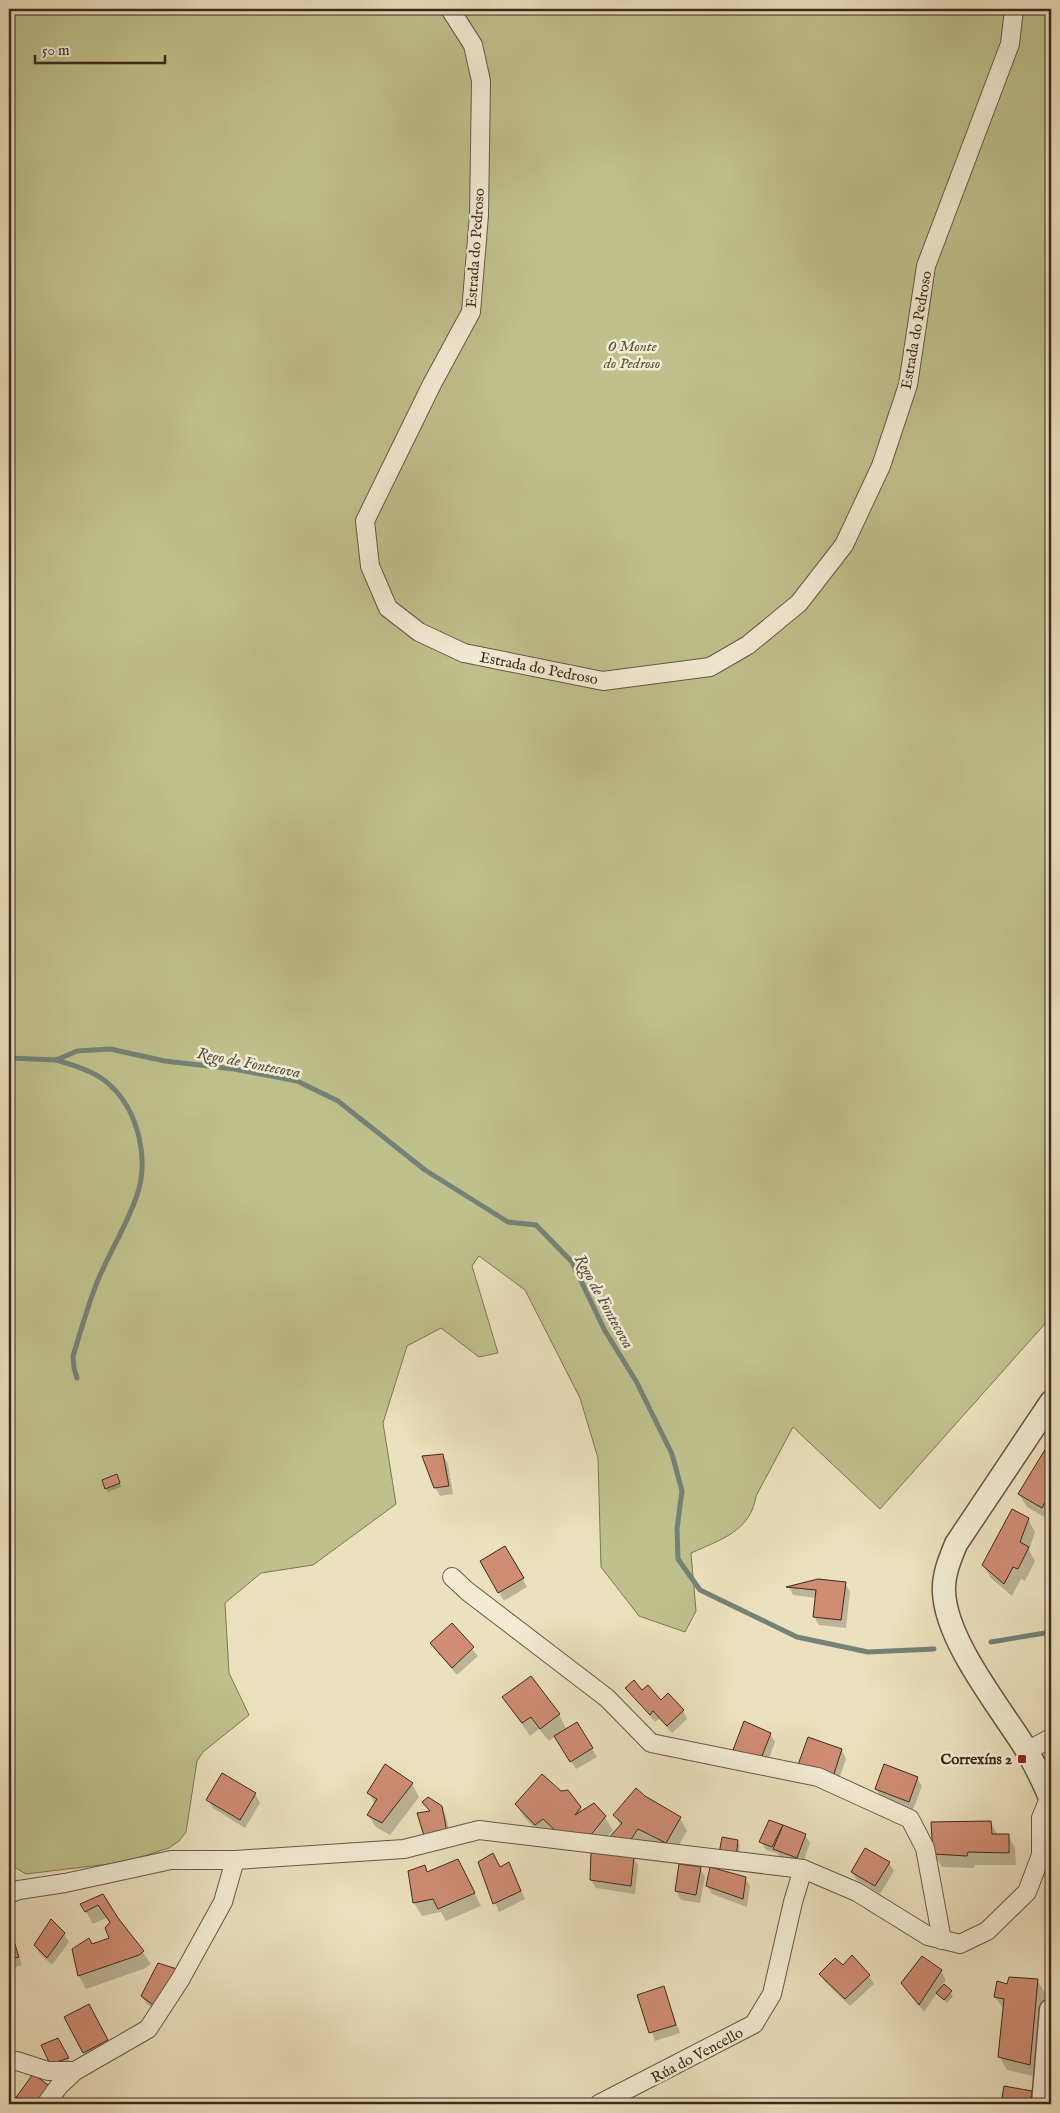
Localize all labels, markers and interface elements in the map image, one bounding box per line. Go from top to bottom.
scale bar [35,32,165,64]
text: 50 m [42,41,70,60]
street label: Estrada do Pedroso [462,187,489,309]
street label: Estrada do Pedroso [897,269,936,391]
park label: O Monte do Pedroso [603,337,660,373]
street label: Estrada do Pedroso [478,648,600,689]
water label: Rego de Fontecova [195,1044,302,1084]
water label: Rego de Fontecova [569,1251,637,1353]
place label: Correxíns 2 [940,1750,1012,1769]
marker: Correxíns 2 [1016,1753,1028,1765]
street label: Rúa do Vencello [648,2023,747,2088]

